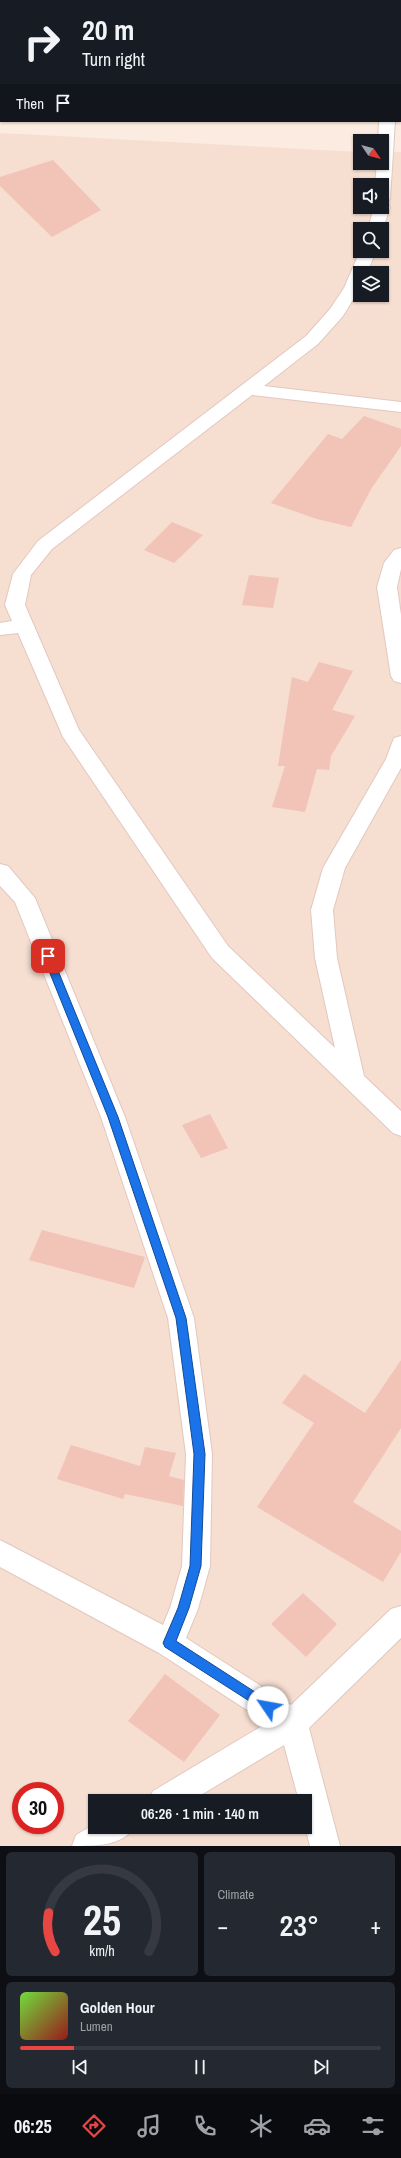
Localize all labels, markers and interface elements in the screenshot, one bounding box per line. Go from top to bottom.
text: 20 m [82,11,134,49]
icon: right [16,16,68,68]
text: Turn right [82,47,145,72]
icon: arrive [52,92,74,114]
text: Then [16,93,44,114]
north arrow [353,134,389,170]
map controls [353,134,389,302]
button: sound [353,178,389,214]
button: search [353,222,389,258]
button: layers [353,266,389,302]
pin [31,939,65,973]
icon: arrive [37,945,59,967]
position arrow [247,1686,289,1728]
speed limit sign: 30 [12,1782,64,1834]
text: 06:26 · 1 min · 140 m [141,1803,259,1824]
text: Climate [218,1886,254,1903]
text: 25 [83,1892,121,1948]
text: 23° [280,1905,319,1945]
text: − [218,1911,228,1941]
text: + [370,1911,381,1941]
text: km/h [89,1941,114,1960]
text: Golden Hour [80,1997,155,2018]
text: Lumen [80,2018,113,2035]
icon: previous [69,2056,91,2078]
icon: pause [189,2056,211,2078]
icon: next [310,2056,332,2078]
icon: directions [80,2112,108,2140]
icon: music [135,2112,163,2140]
icon: phone [191,2112,219,2140]
icon: climate [247,2112,275,2140]
icon: car [303,2112,331,2140]
icon: filters [359,2112,387,2140]
text: 06:25 [14,2114,52,2139]

